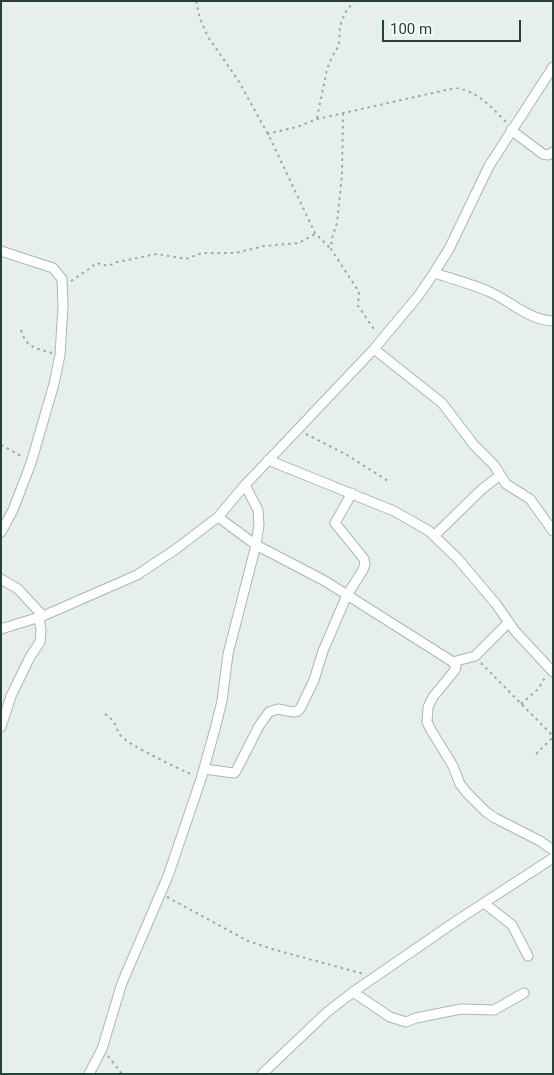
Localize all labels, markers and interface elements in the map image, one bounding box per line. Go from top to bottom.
scale bar [384,10,523,42]
text: 100 m [390,20,432,38]

